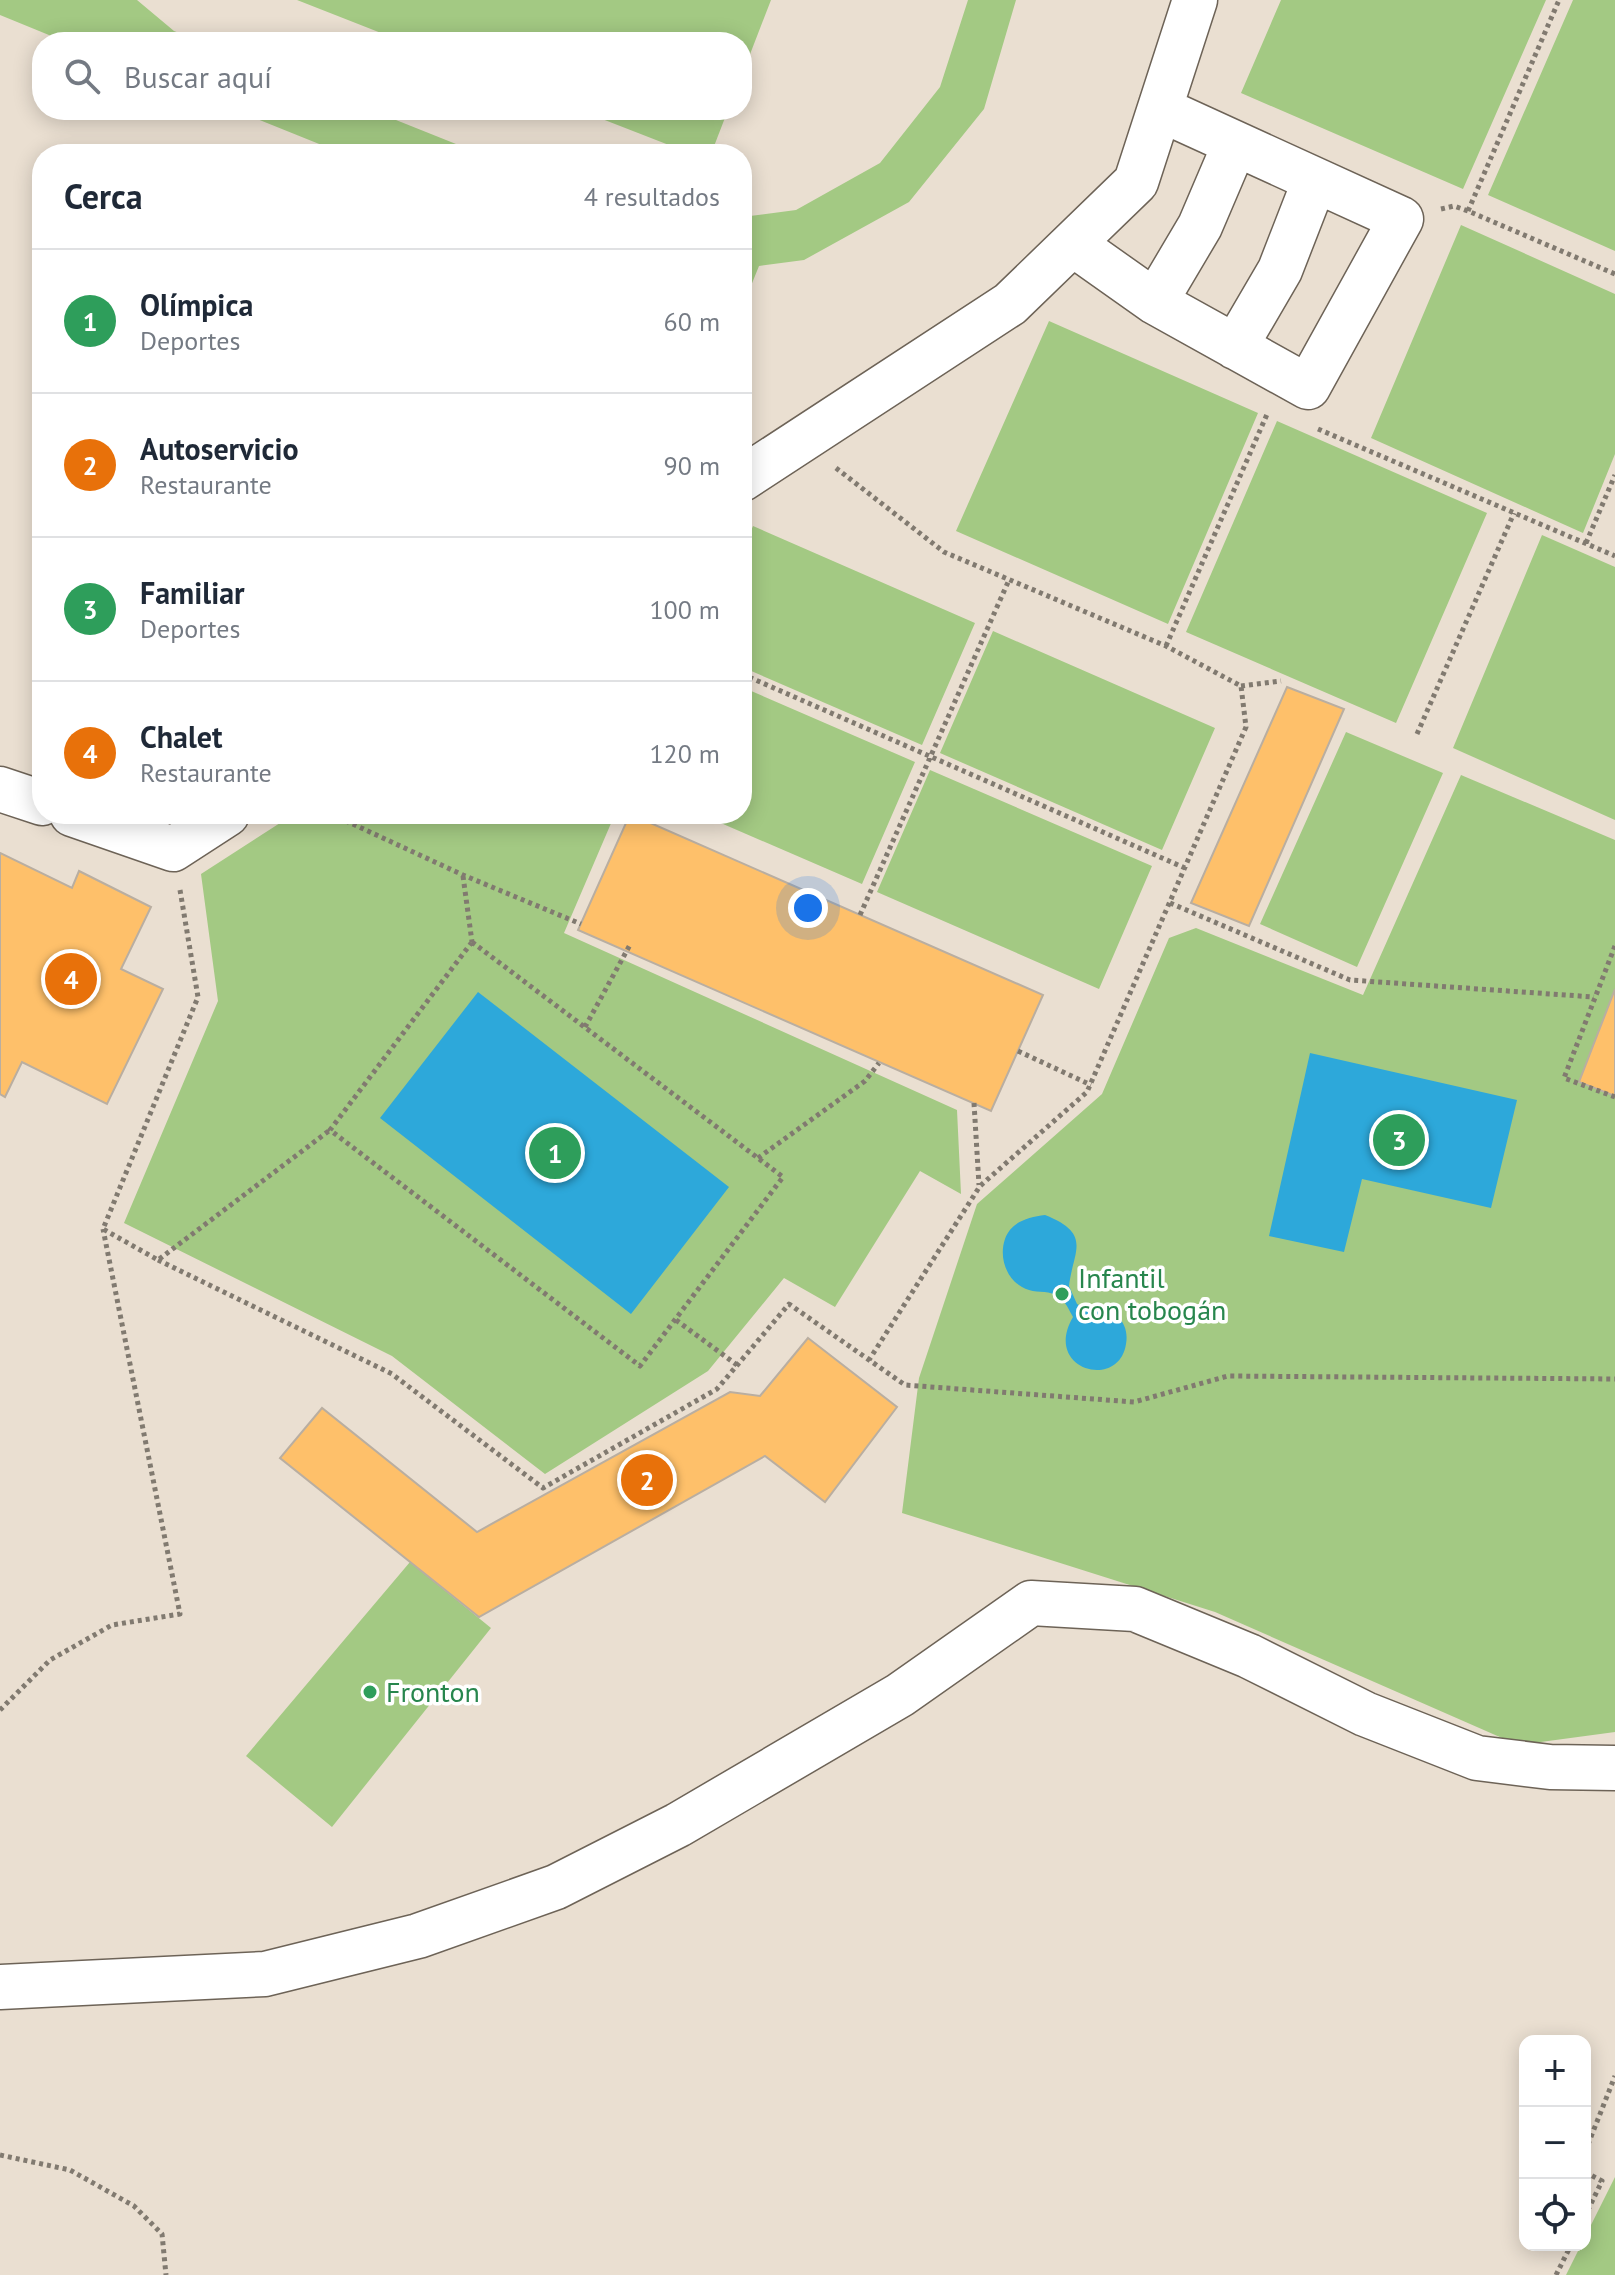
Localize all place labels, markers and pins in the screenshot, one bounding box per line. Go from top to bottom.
pin: 4 [45,949,97,1009]
pin: 3 [1373,1110,1425,1170]
pin: 1 [529,1123,581,1183]
place label: Infantil con tobogán [1078,1259,1226,1328]
marker: Infantil con tobogán [1053,1285,1071,1303]
pin: 2 [621,1450,673,1510]
place label: Fronton [386,1673,480,1710]
marker: Fronton [361,1683,379,1701]

